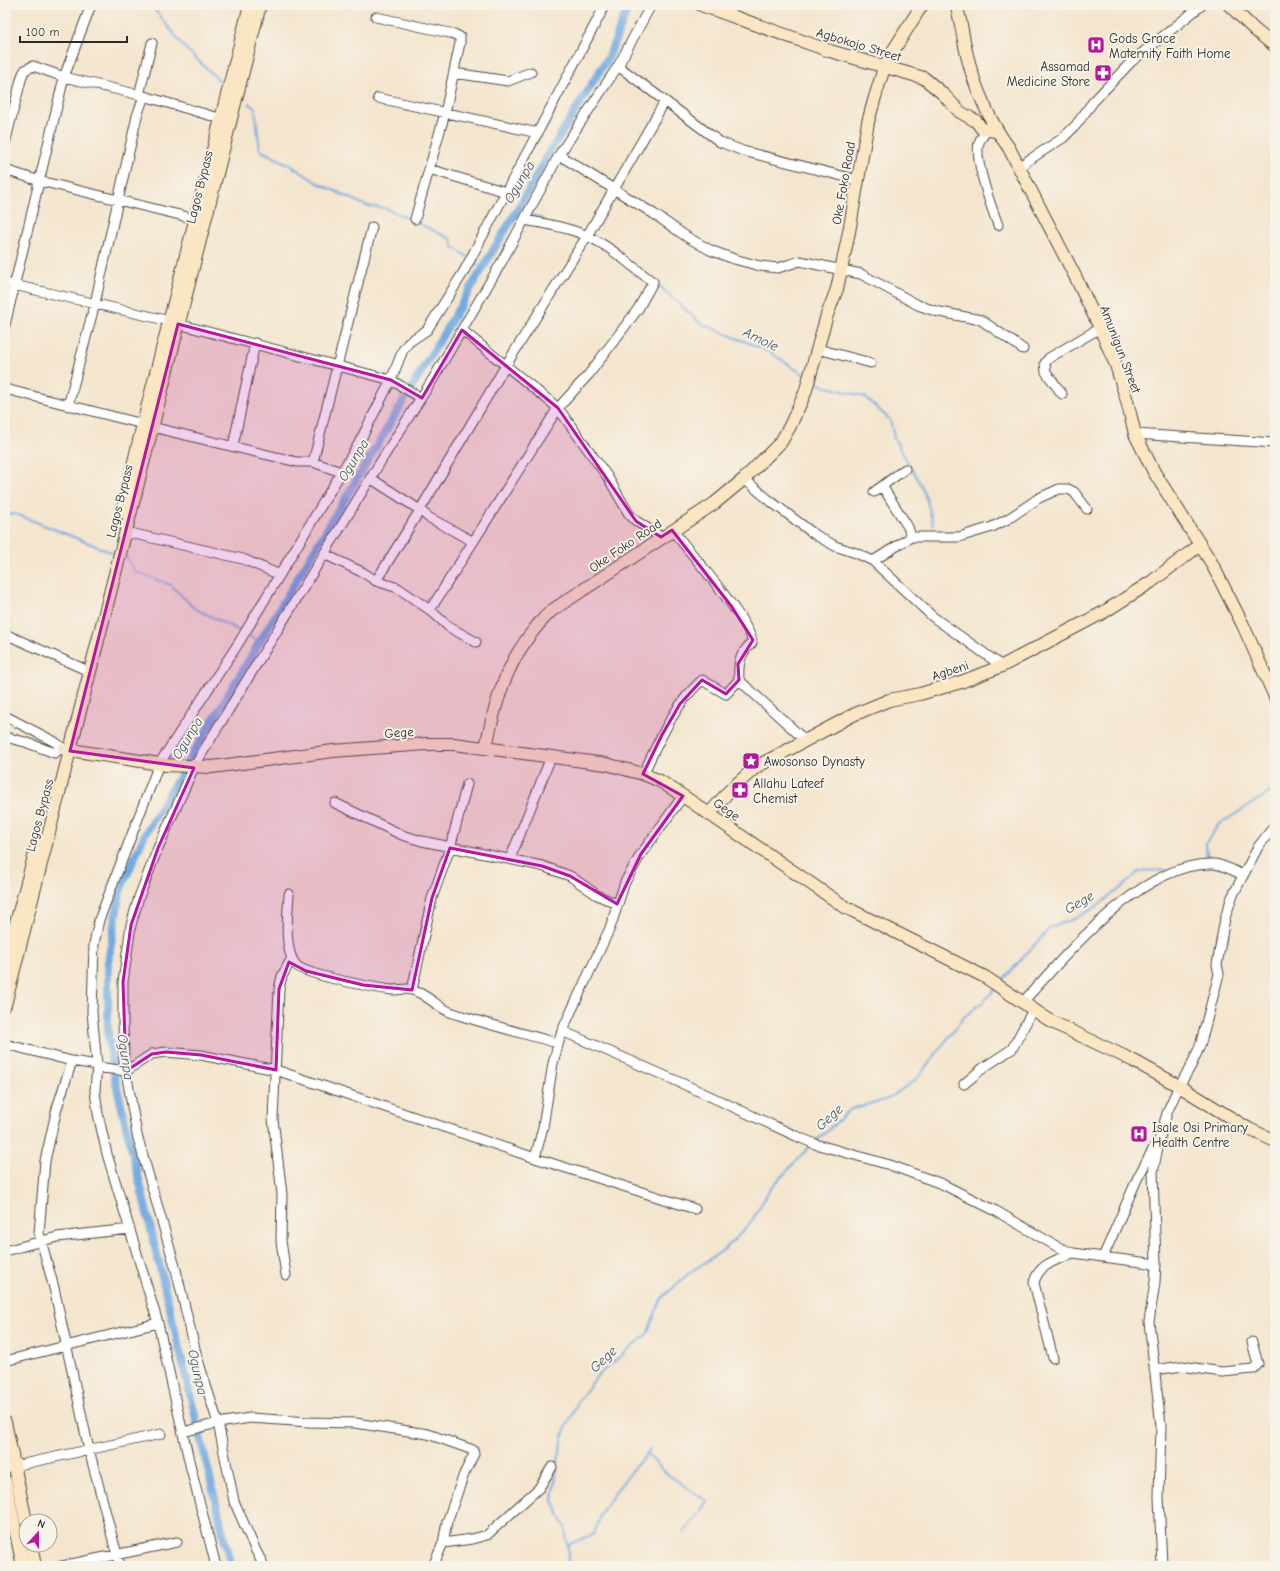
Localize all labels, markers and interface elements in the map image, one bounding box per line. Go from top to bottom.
scale bar [20,18,127,44]
street label: Agbokojo Street [815,24,904,65]
text: 100 m [26,25,59,39]
place label: Gods Grace Maternity Faith Home [1109,31,1231,61]
hospital icon: Gods Grace Maternity Faith Home [1086,35,1106,55]
place label: Assamad Medicine Store [1007,59,1090,89]
pharmacy icon: Assamad Medicine Store [1093,63,1113,83]
street label: Oke Foko Road [829,140,858,226]
street label: Lagos Bypass [183,149,216,225]
water label: Ogunpa [500,158,539,206]
street label: Amunigun Street [1097,303,1145,396]
water label: Amole [739,323,781,355]
water label: Ogunpa [334,436,373,484]
street label: Lagos Bypass [103,463,136,539]
street label: Oke Foko Road [586,516,664,575]
street label: Agbeni [930,657,971,683]
water label: Ogunpa [168,714,207,762]
street label: Gege [384,724,415,741]
place icon: Awosonso Dynasty [741,751,761,771]
place label: Awosonso Dynasty [764,754,865,769]
place label: Allahu Lateef Chemist [753,776,825,806]
street label: Lagos Bypass [23,777,56,853]
pharmacy icon: Allahu Lateef Chemist [730,780,750,800]
street label: Gege [710,795,743,824]
water label: Gege [1061,887,1097,918]
water label: Ogunpa [114,1033,137,1081]
water label: Gege [812,1101,847,1134]
place label: Isale Osi Primary Health Centre [1152,1120,1248,1150]
hospital icon: Isale Osi Primary Health Centre [1129,1124,1149,1144]
water label: Gege [586,1342,621,1376]
water label: Ogunpa [184,1348,211,1396]
north arrow [18,1513,58,1553]
text: N [36,1517,47,1531]

